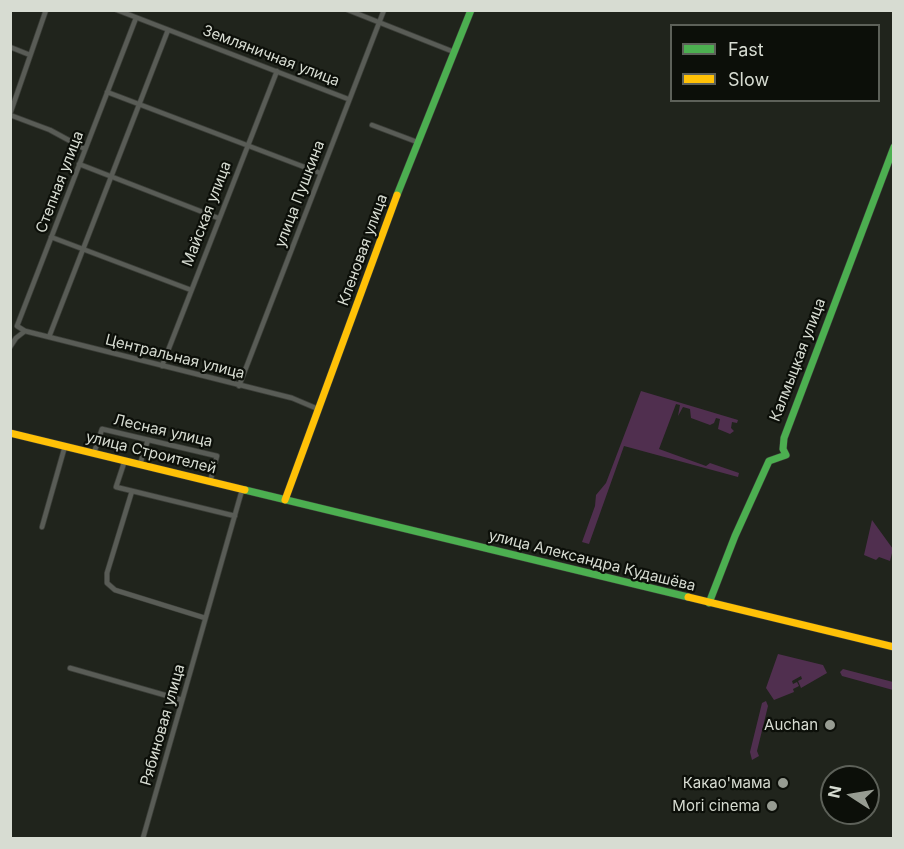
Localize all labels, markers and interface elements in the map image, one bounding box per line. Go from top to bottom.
street label: Земляничная улица [200,22,342,90]
legend [670,24,880,102]
text: Fast [728,39,764,60]
text: Slow [728,69,769,90]
street label: Степная улица [32,128,88,236]
street label: улица Пушкина [271,138,329,250]
street label: Майская улица [179,159,235,269]
street label: Кленовая улица [334,192,392,308]
street label: Калмыцкая улица [766,296,830,424]
street label: Центральная улица [104,331,246,383]
street label: Лесная улица [112,411,214,451]
street label: улица Строителей [84,428,218,478]
street label: улица Александра Кудашёва [487,527,697,595]
street label: Рябиновая улица [137,662,189,788]
place label: Auchan [764,716,818,734]
marker: Auchan [823,718,837,732]
north arrow [820,765,880,825]
place label: Какао'мама [683,774,771,792]
marker: Какао'мама [776,776,790,790]
text: N [823,784,845,800]
place label: Mori cinema [672,797,760,815]
marker: Mori cinema [765,799,779,813]

